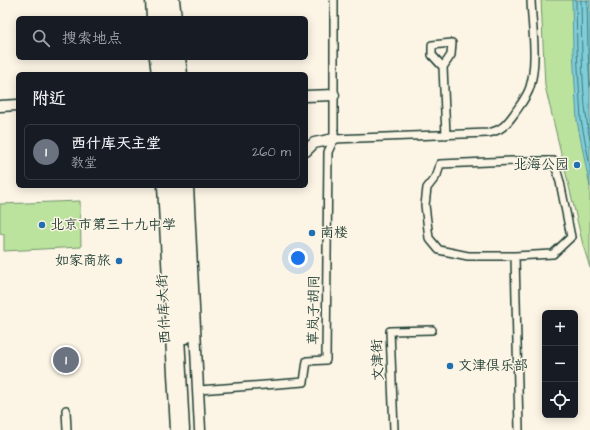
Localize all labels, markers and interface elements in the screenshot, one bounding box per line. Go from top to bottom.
search box [16,16,308,60]
icon: search [30,27,52,49]
text: 搜索地点 [62,28,122,49]
text: 附近 [32,87,66,111]
text: 西什库天主堂 [71,133,161,154]
text: 1 [45,143,47,161]
text: 260 m [252,143,291,161]
text: 教堂 [71,154,97,172]
place label: 北海公园 [513,155,569,175]
marker: 北海公园 [572,160,582,170]
place label: 北京市第三十九中学 [50,215,176,235]
marker: 北京市第三十九中学 [37,220,47,230]
place label: 南楼 [320,223,348,243]
marker: 南楼 [307,228,317,238]
your location [288,248,308,268]
place label: 如家商旅 [55,251,111,271]
marker: 如家商旅 [114,256,124,266]
street label: 西什库大街 [152,274,176,344]
street label: 草岚子胡同 [303,275,325,345]
map controls [542,310,578,418]
button: + [542,310,578,346]
street label: 文津街 [367,339,389,381]
pin: 1 [53,345,79,375]
button: − [542,346,578,382]
place label: 文津俱乐部 [458,356,528,376]
marker: 文津俱乐部 [445,361,455,371]
button: locate [542,382,578,418]

